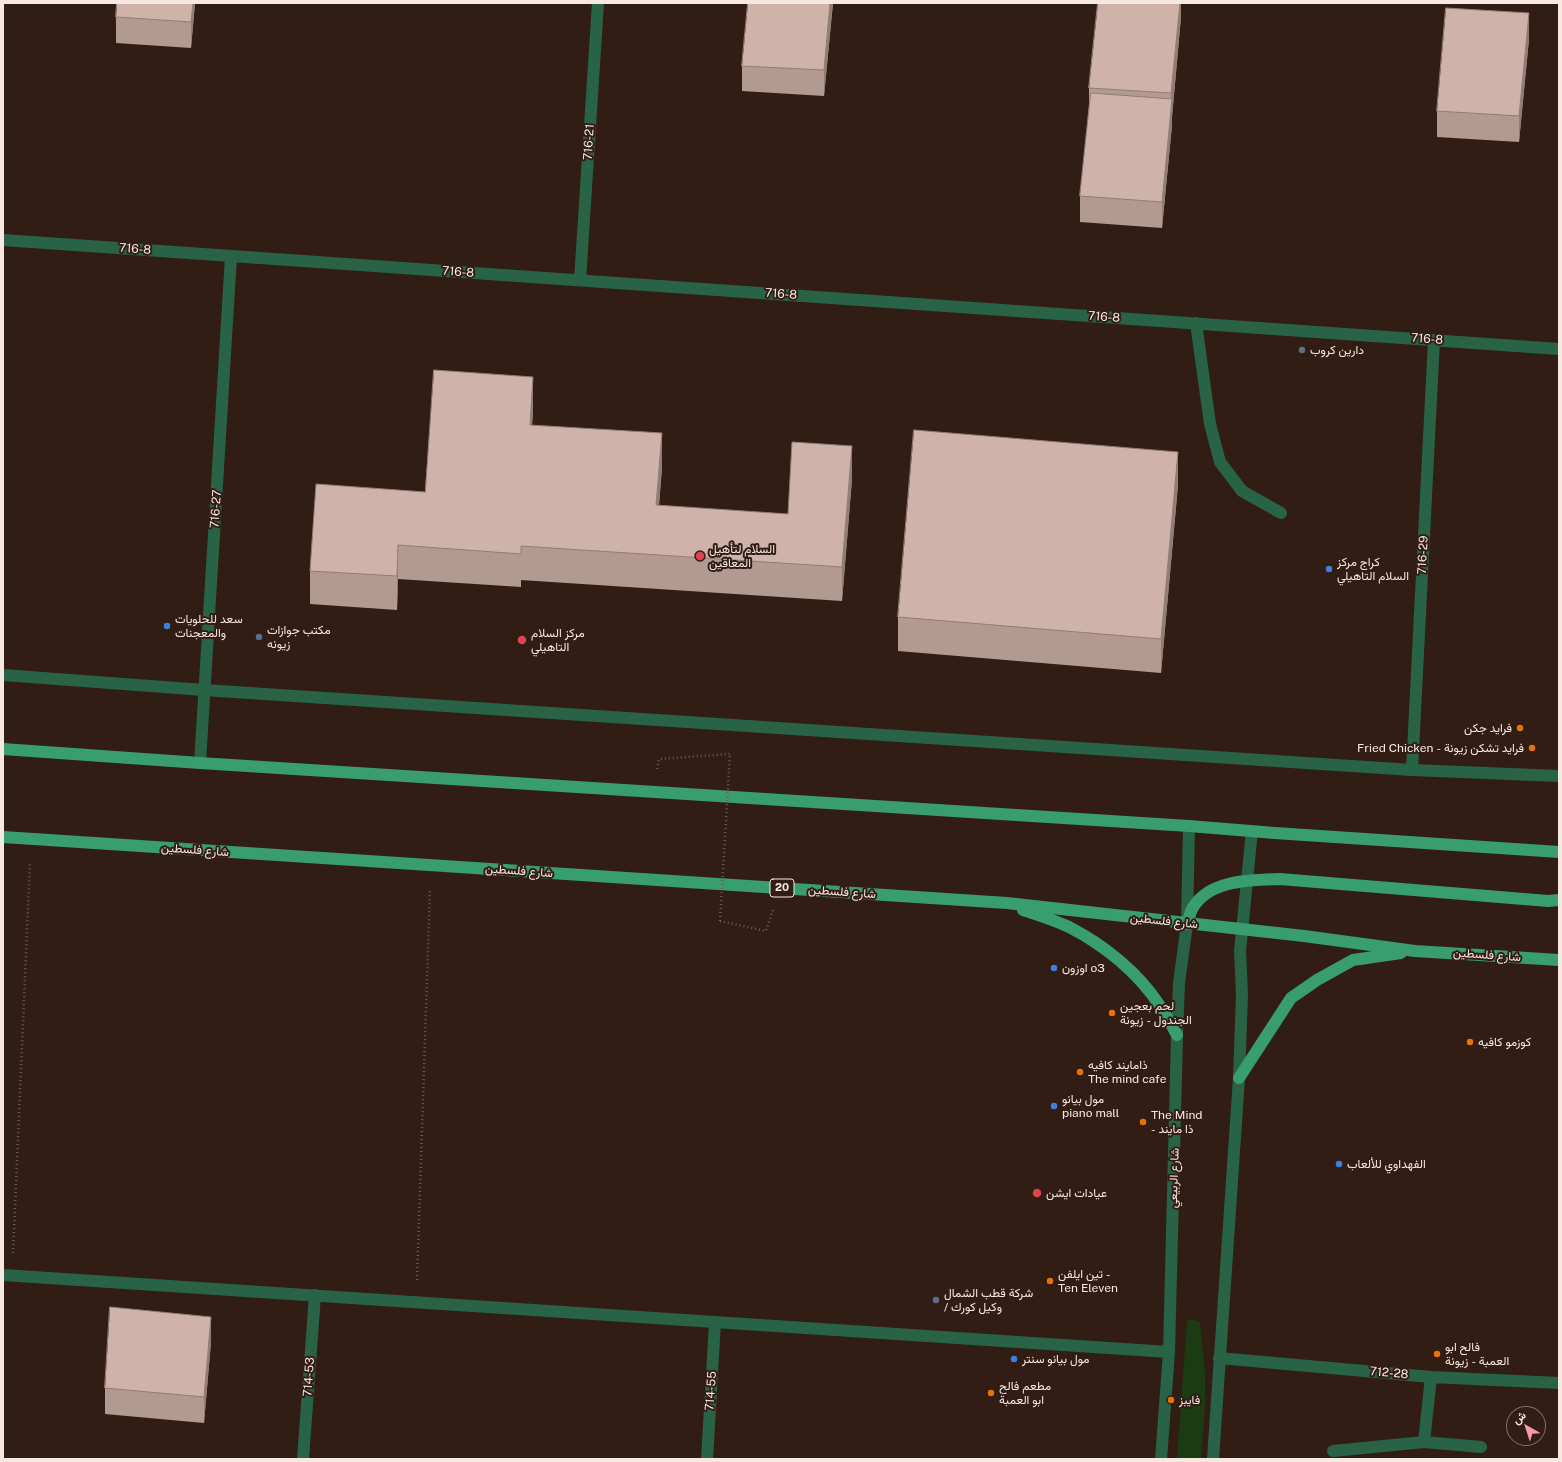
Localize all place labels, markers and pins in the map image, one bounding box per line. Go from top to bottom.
place label: دارين كروب [1310,343,1364,357]
marker: دارين كروب [1297,345,1307,355]
place label: السلام لتأهيل المعاقين [709,542,775,570]
marker: السلام لتأهيل المعاقين [694,550,706,562]
place label: كراج مركز السلام التاهيلي [1337,555,1409,583]
marker: كراج مركز السلام التاهيلي [1324,564,1334,574]
place label: سعد للحلويات والمعجنات [175,612,243,640]
marker: سعد للحلويات والمعجنات [162,621,172,631]
place label: مكتب جوازات زيونه [267,623,331,651]
place label: مركز السلام التاهيلي [531,626,585,654]
marker: مكتب جوازات زيونه [254,632,264,642]
marker: مركز السلام التاهيلي [516,634,528,646]
place label: فرايد جكن [1464,721,1512,735]
marker: فرايد جكن [1515,723,1525,733]
place label: Fried Chicken - فرايد تشكن زيونة [1357,741,1524,755]
marker: Fried Chicken - فرايد تشكن زيونة [1527,743,1537,753]
place label: اوزون o3 [1062,961,1105,975]
marker: اوزون o3 [1049,963,1059,973]
place label: لحم بعجين الجندول - زيونة [1120,999,1192,1027]
marker: لحم بعجين الجندول - زيونة [1107,1008,1117,1018]
place label: كوزمو كافيه [1478,1035,1531,1049]
marker: كوزمو كافيه [1465,1037,1475,1047]
place label: ذامايند كافيه The mind cafe [1088,1058,1167,1086]
marker: ذامايند كافيه The mind cafe [1075,1067,1085,1077]
place label: مول بيانو piano mall [1062,1092,1119,1120]
marker: مول بيانو piano mall [1049,1101,1059,1111]
place label: The Mind - ذا مايند [1151,1108,1203,1136]
marker: The Mind - ذا مايند [1138,1117,1148,1127]
place label: الفهداوي للألعاب [1347,1157,1426,1171]
marker: الفهداوي للألعاب [1334,1159,1344,1169]
place label: عيادات ايشن [1046,1186,1107,1200]
marker: عيادات ايشن [1031,1187,1043,1199]
place label: تين ايلفن - Ten Eleven [1058,1267,1118,1295]
marker: تين ايلفن - Ten Eleven [1045,1276,1055,1286]
place label: شركة قطب الشمال / وكيل كورك [944,1286,1033,1314]
marker: شركة قطب الشمال / وكيل كورك [931,1295,941,1305]
place label: فالح ابو العمبة - زيونة [1445,1340,1509,1368]
marker: فالح ابو العمبة - زيونة [1432,1349,1442,1359]
place label: مول بيانو سنتر [1022,1352,1089,1366]
marker: مول بيانو سنتر [1009,1354,1019,1364]
place label: مطعم فالح ابو العمبة [999,1379,1051,1407]
marker: مطعم فالح ابو العمبة [986,1388,996,1398]
place label: فايبز [1179,1393,1200,1407]
marker: فايبز [1166,1395,1176,1405]

